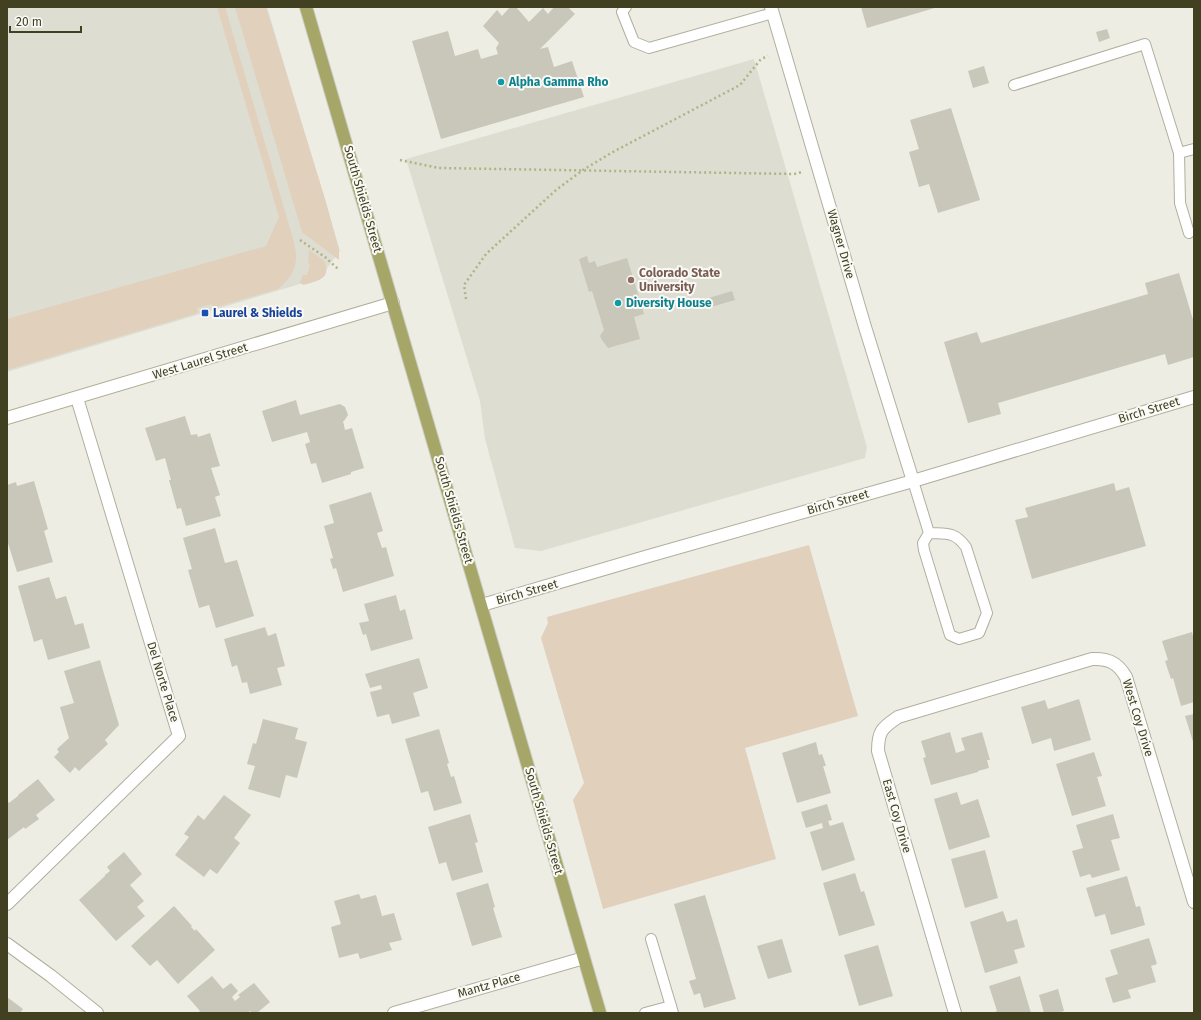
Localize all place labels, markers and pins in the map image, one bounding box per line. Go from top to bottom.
place label: Alpha Gamma Rho [508,75,609,89]
marker: Alpha Gamma Rho [496,77,506,87]
place label: Colorado State University [639,266,721,294]
marker: Colorado State University [626,275,636,285]
place label: Diversity House [626,296,712,310]
marker: Diversity House [613,298,623,308]
place label: Laurel & Shields [213,306,302,320]
marker: Laurel & Shields [200,308,210,318]

